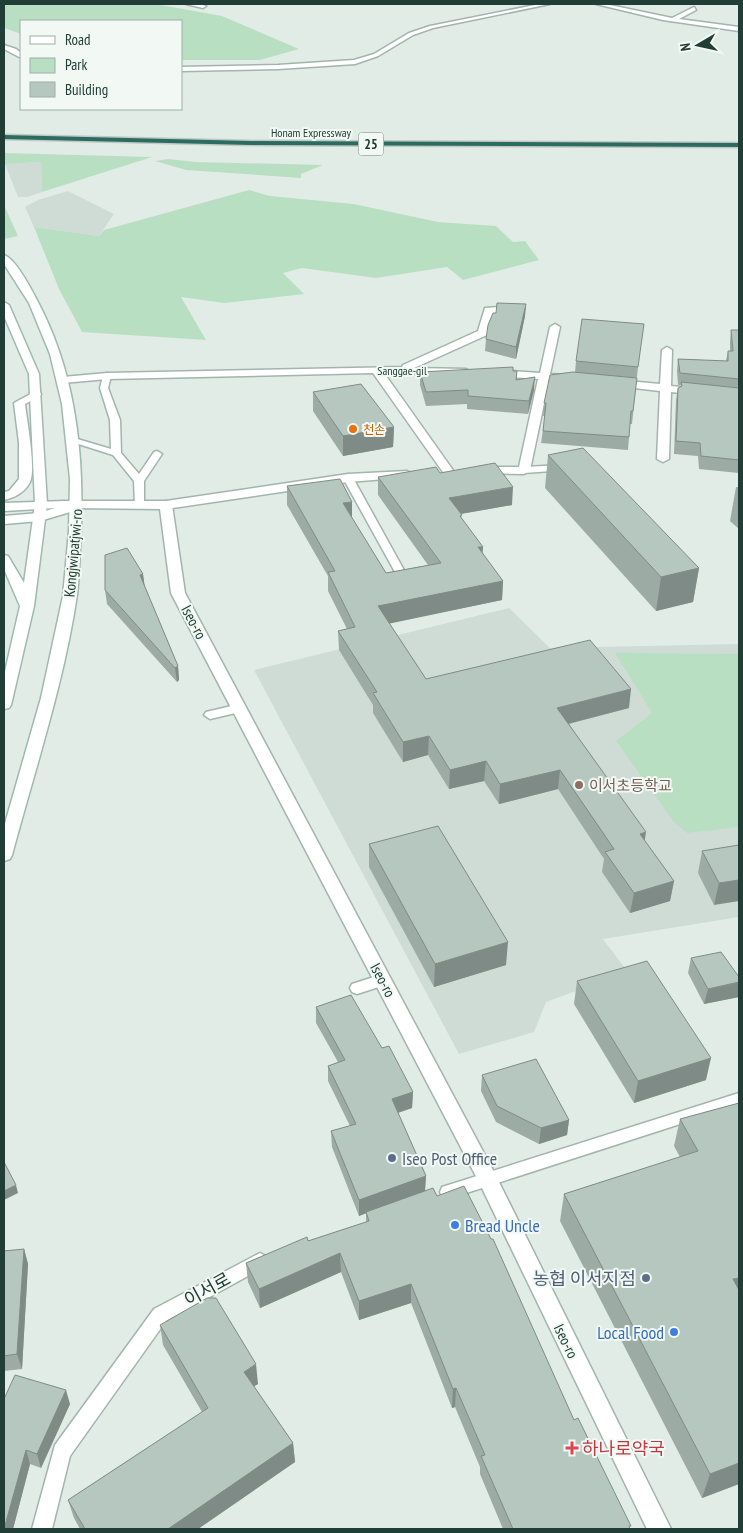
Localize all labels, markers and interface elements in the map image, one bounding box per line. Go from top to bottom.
legend [20,20,182,110]
north arrow [673,20,723,70]
text: Road [65,30,91,49]
text: N [676,42,695,52]
text: Park [65,55,87,74]
text: Building [65,80,108,99]
street label: Honam Expressway [271,125,352,140]
road number: 25 [358,132,384,156]
street label: Sanggae-gil [377,363,427,378]
place label: 천손 [363,422,385,437]
marker: 천손 [347,423,359,435]
street label: Kongjwipatjwi-ro [60,508,86,598]
street label: Iseo-ro [177,602,211,642]
place label: 이서초등학교 [589,776,672,795]
marker: 이서초등학교 [573,779,585,791]
street label: Iseo-ro [366,960,400,1000]
place label: Iseo Post Office [402,1147,497,1170]
marker: Iseo Post Office [386,1152,398,1164]
place label: Bread Uncle [465,1214,540,1237]
marker: Bread Uncle [449,1219,461,1231]
street label: 이서로 [180,1267,234,1311]
place label: 농협 이서지점 [533,1267,636,1290]
marker: 농협 이서지점 [640,1272,652,1284]
street label: Iseo-ro [550,1321,582,1361]
place label: Local Food [597,1321,664,1344]
marker: Local Food [668,1326,680,1338]
place label: 하나로약국 [582,1437,665,1460]
marker: 하나로약국 [566,1442,578,1454]

